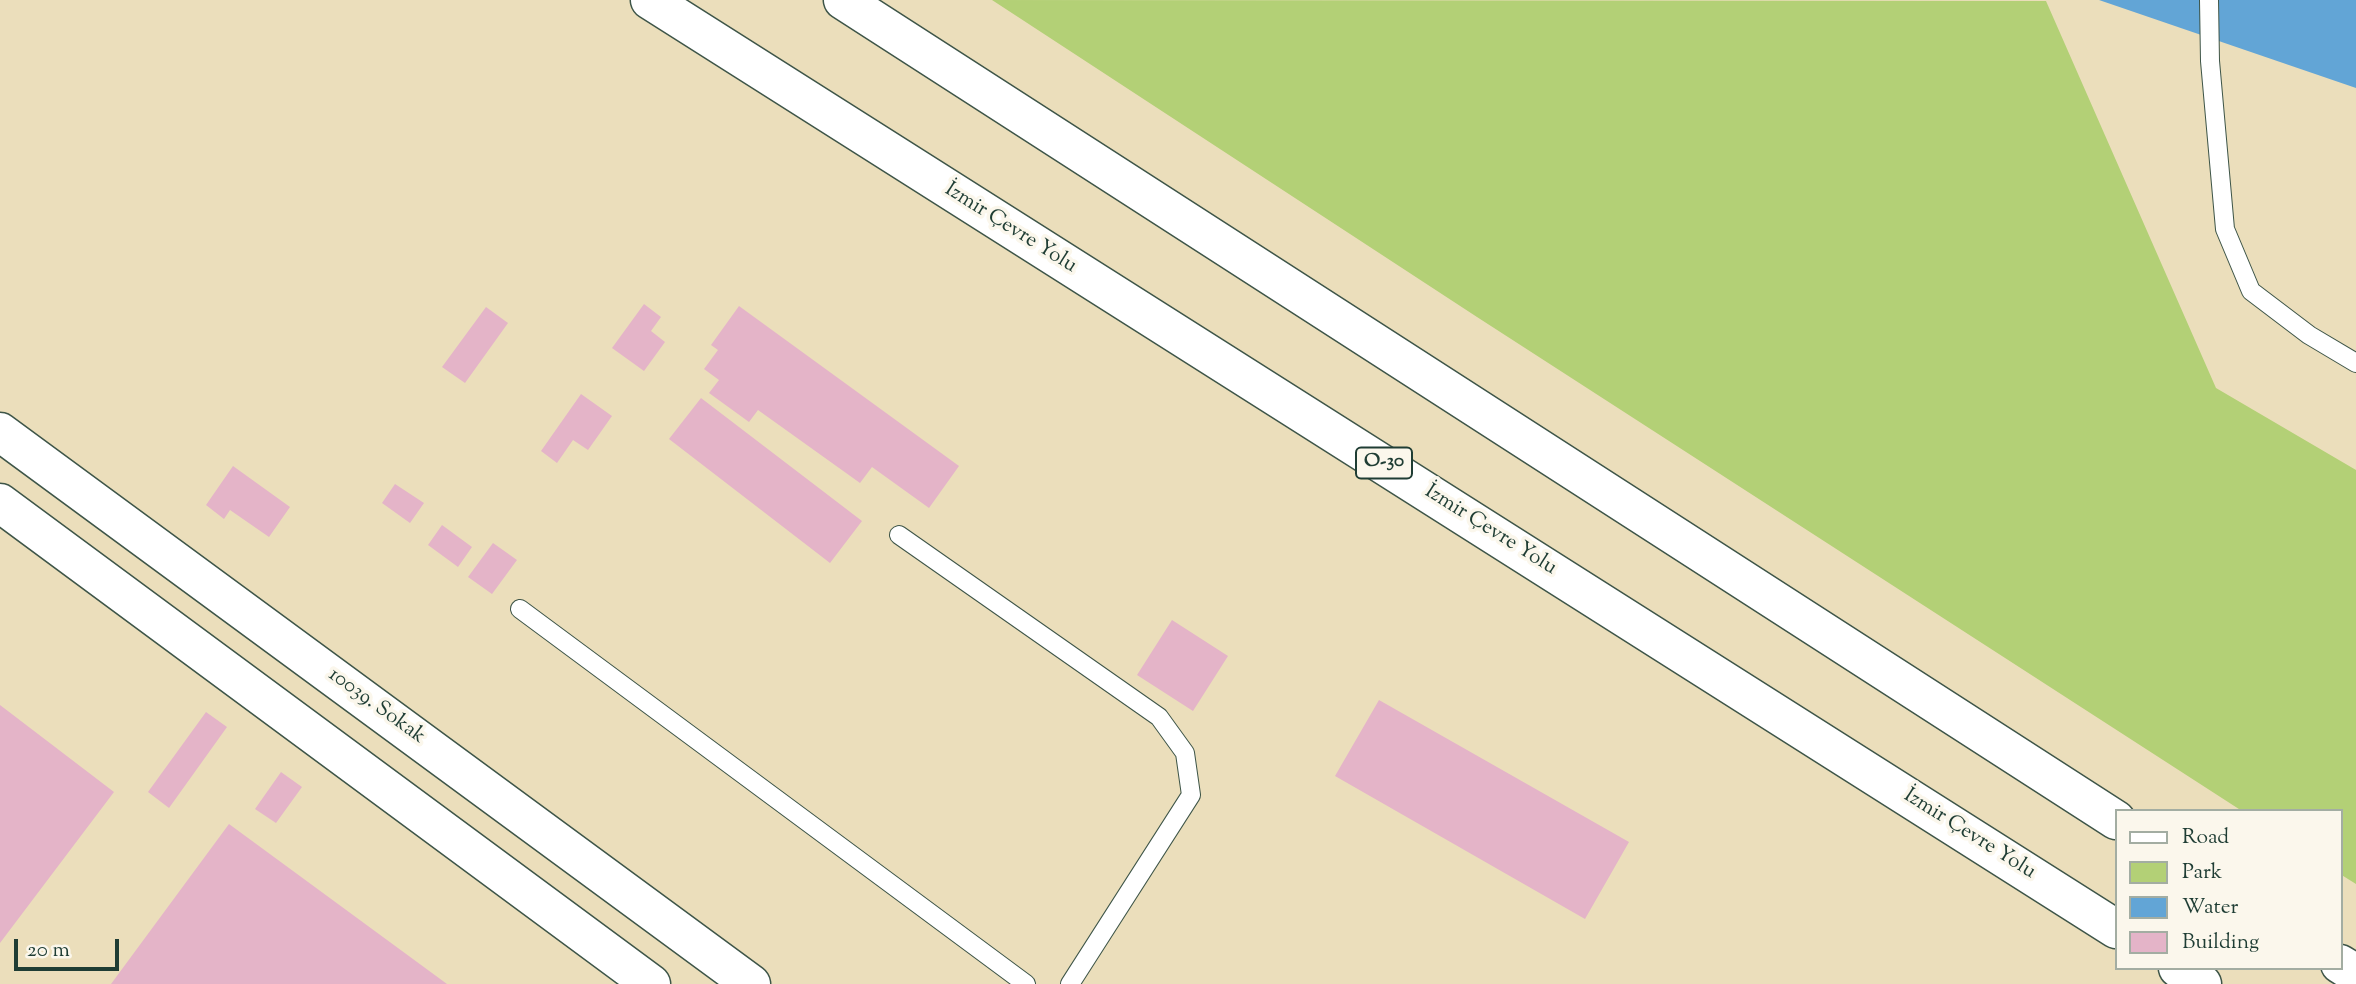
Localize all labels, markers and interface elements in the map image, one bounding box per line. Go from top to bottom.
street label: İzmir Çevre Yolu [939,178,1081,280]
road number: O-30 [1356,447,1412,478]
street label: İzmir Çevre Yolu [1419,480,1561,582]
street label: 10039. Sokak [323,663,429,751]
street label: İzmir Çevre Yolu [1898,784,2040,886]
legend [2114,809,2342,970]
text: Road [2182,823,2229,853]
text: Park [2182,858,2222,888]
text: Water [2182,893,2238,923]
scale bar [18,925,122,969]
text: Building [2182,928,2259,958]
text: 20 m [27,936,70,966]

